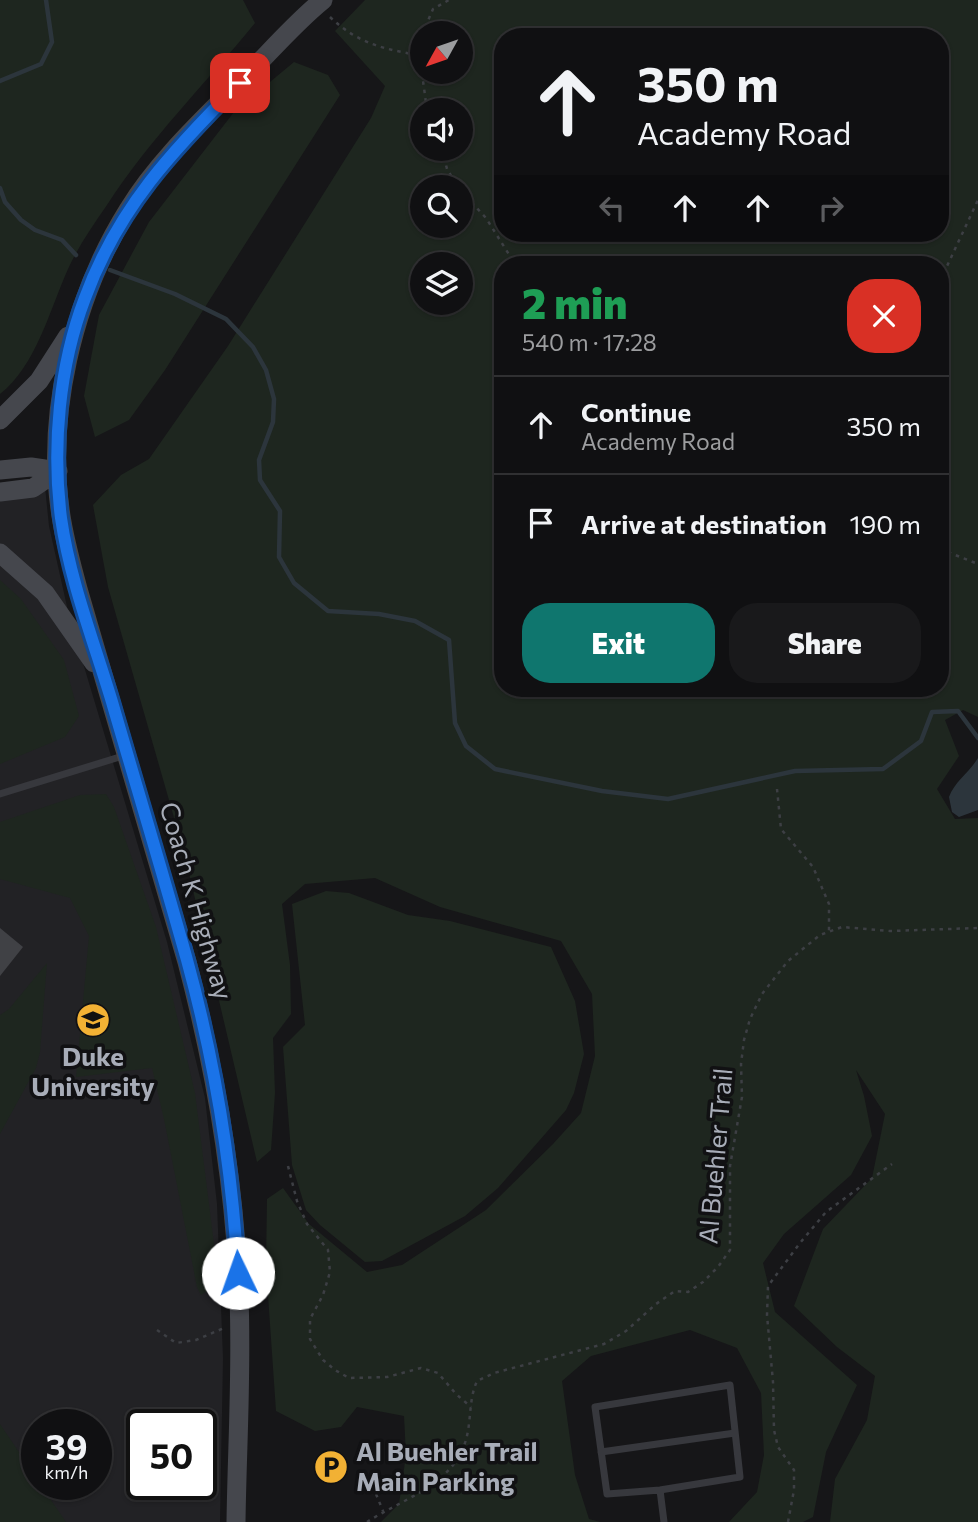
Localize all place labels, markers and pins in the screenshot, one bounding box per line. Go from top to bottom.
pin [210,53,270,113]
school or university icon: Duke University [74,1001,112,1039]
place label: Duke University [31,1040,155,1101]
place label: Al Buehler Trail Main Parking [356,1435,538,1496]
parking icon: Al Buehler Trail Main Parking [312,1448,350,1486]

